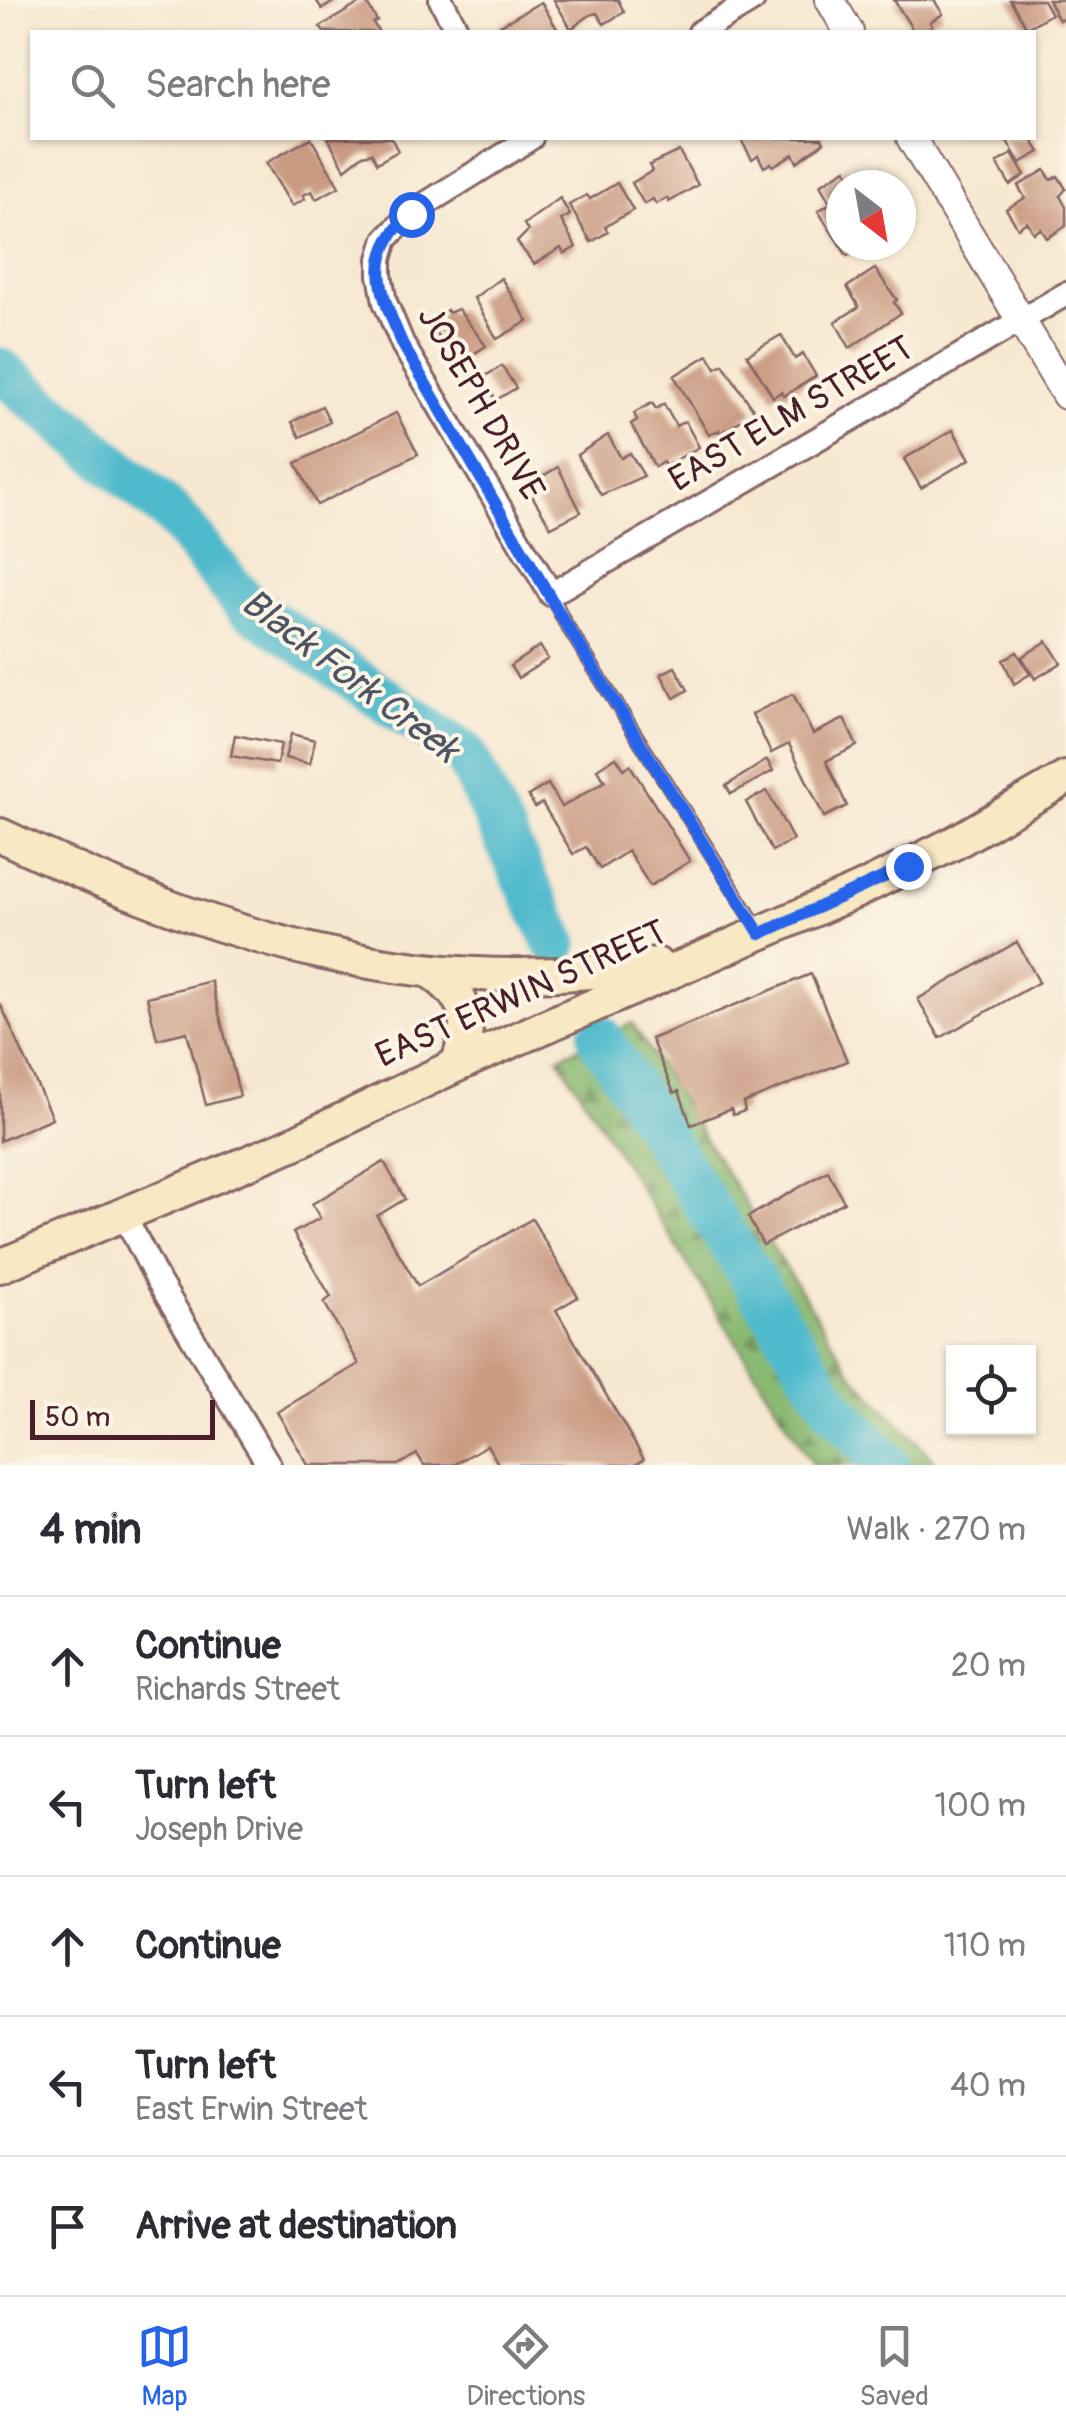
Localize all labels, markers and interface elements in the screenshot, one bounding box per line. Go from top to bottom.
search box [30,30,1036,140]
icon: search [65,58,120,113]
text: Search here [145,61,331,109]
north arrow [826,170,916,260]
route start [389,192,435,238]
street label: JOSEPH DRIVE [407,298,555,508]
street label: EAST ELM STREET [661,326,921,502]
water label: Black Fork Creek [232,579,471,775]
route end [886,844,932,890]
street label: EAST ERWIN STREET [369,910,673,1078]
map controls [946,1345,1036,1435]
button: locate [946,1345,1036,1435]
scale bar [30,1395,215,1440]
text: 50 m [45,1400,110,1435]
text: 4 min [40,1504,142,1556]
text: Walk · 270 m [847,1510,1026,1550]
text: Continue [135,1622,281,1670]
icon: ahead [40,1639,95,1694]
text: 20 m [951,1646,1026,1686]
text: Richards Street [135,1670,340,1710]
text: Turn left [135,1762,276,1810]
icon: left [40,1779,95,1834]
text: 100 m [934,1786,1026,1826]
text: Joseph Drive [135,1810,303,1850]
icon: ahead [40,1919,95,1974]
text: Continue [135,1922,281,1970]
text: 110 m [944,1926,1026,1966]
text: Turn left [135,2042,276,2090]
icon: left [40,2059,95,2114]
text: 40 m [950,2066,1026,2106]
text: East Erwin Street [135,2090,368,2130]
icon: arrive [40,2199,95,2254]
text: Arrive at destination [135,2202,457,2250]
tab: Map [137,2319,192,2414]
tab: Directions [466,2319,585,2414]
tab: Saved [859,2319,929,2414]

